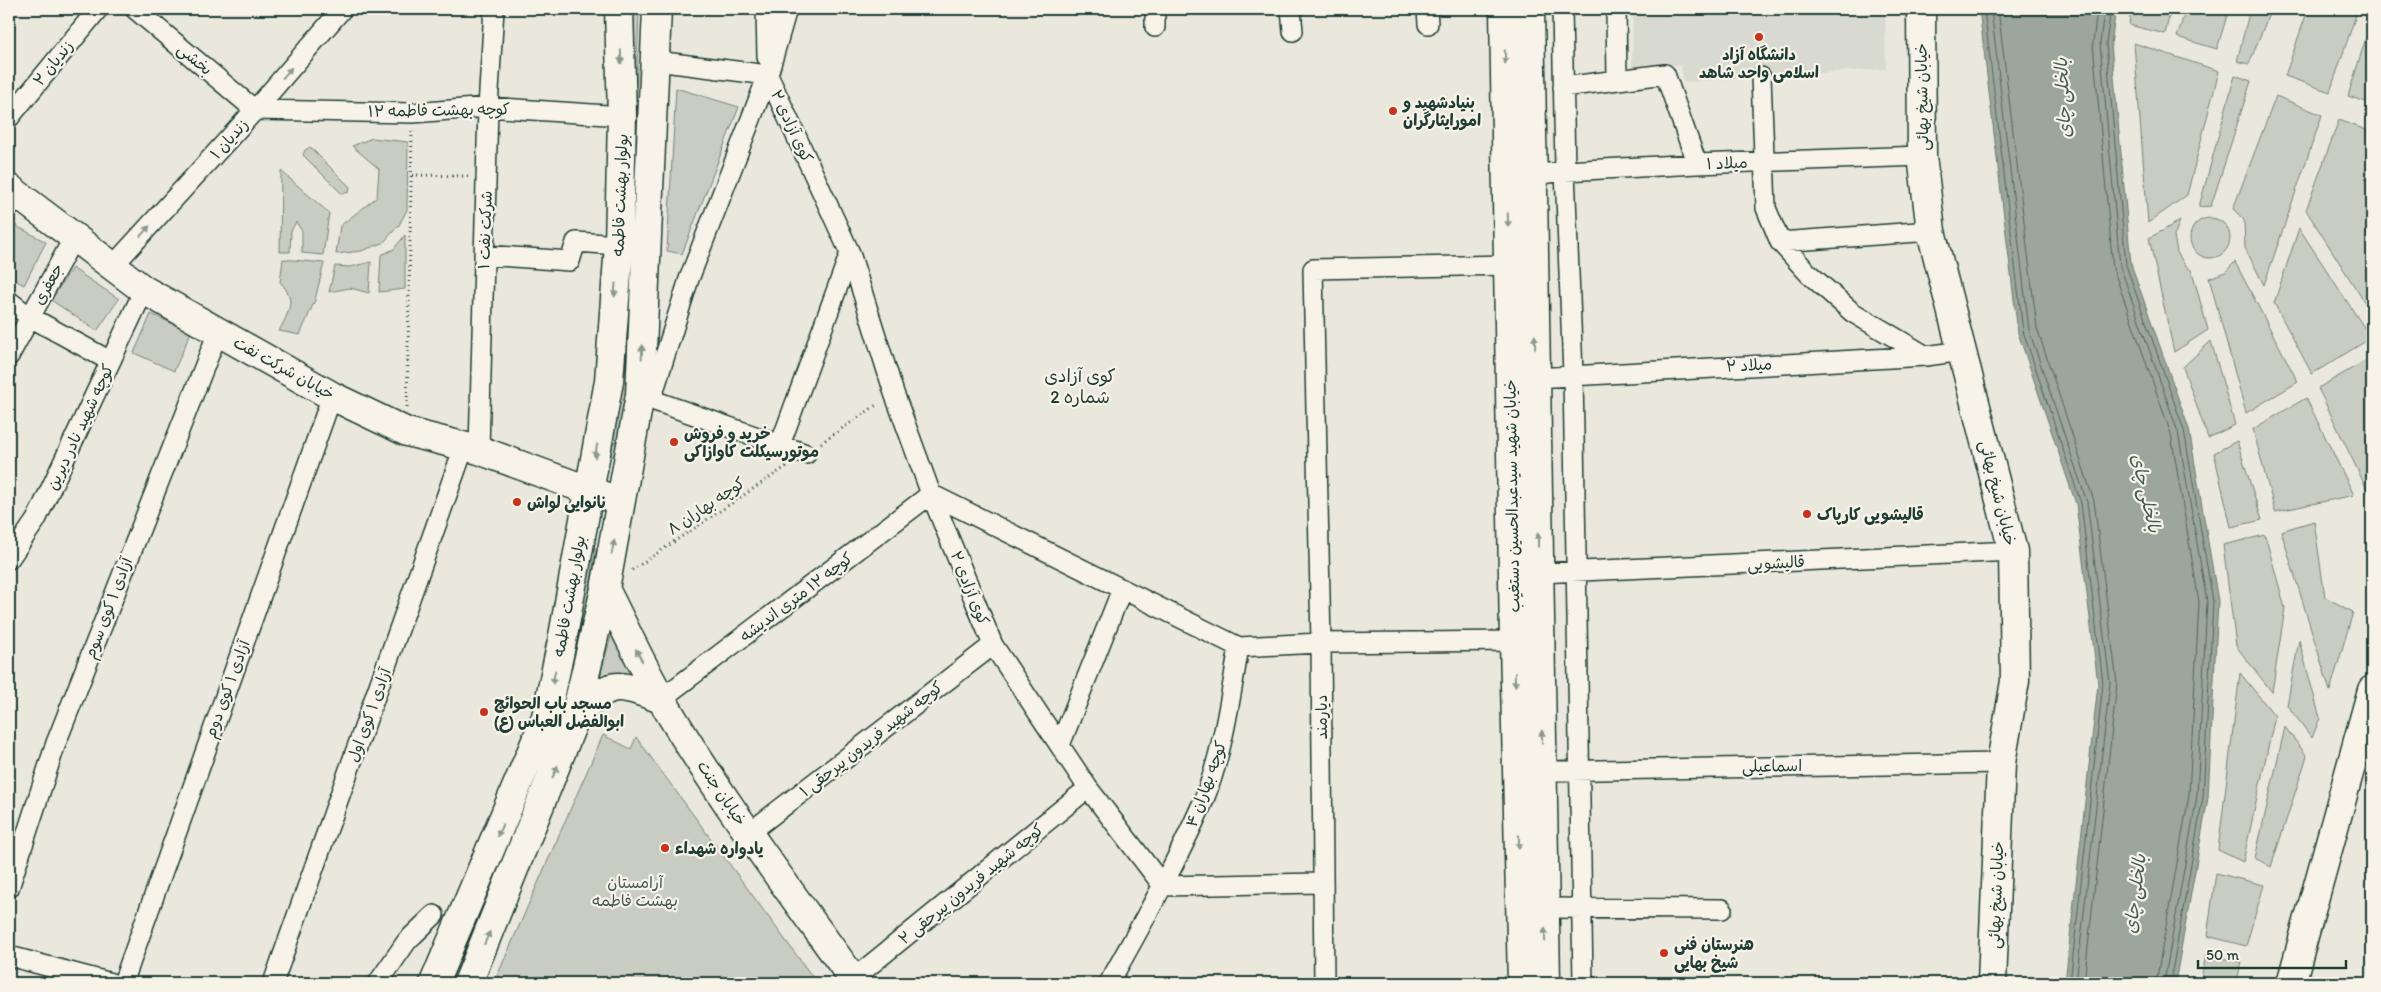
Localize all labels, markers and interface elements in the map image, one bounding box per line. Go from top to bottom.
marker: دانشگاه آزاد اسلامی واحد شاهد [1753,31,1765,43]
street label: زندیان ۲ [29,37,77,89]
street label: بخشی [173,39,216,80]
street label: خیابان شیخ بهائی [1912,43,1933,151]
place label: دانشگاه آزاد اسلامی واحد شاهد [1699,45,1819,83]
one-way arrow [617,50,625,66]
one-way arrow [1501,50,1509,66]
water label: بالخلی چای [2050,57,2077,139]
one-way arrow [281,67,293,79]
street label: کوی آزادی ۲ [766,87,817,166]
place label: بنیادشهید و امورایثارگران [1402,93,1481,131]
street label: کوچه بهشت فاطمه ۱۲ [368,99,510,122]
marker: بنیادشهید و امورایثارگران [1387,105,1399,117]
street label: زندیان ۱ [206,115,252,163]
street label: بولوار بهشت فاطمه [608,133,633,257]
street label: میلاد ۱ [1706,153,1748,173]
street label: شرکت نفت ۱ [474,190,496,270]
one-way arrow [1504,212,1512,228]
one-way arrow [139,225,151,237]
street label: جعفری [29,260,67,308]
one-way arrow [611,282,619,298]
street label: خیابان شرکت نفت [230,332,338,404]
one-way arrow [1530,334,1538,350]
one-way arrow [639,344,647,360]
street label: میلاد ۲ [1725,354,1773,376]
street label: کوچه شهید نادر دیرین [42,361,118,493]
district label: کوی آزادی شماره 2 [1044,365,1116,408]
street label: خیابان شهید سیدعبدالحسین دستغیب [1500,379,1524,613]
place label: خرید و فروش موتورسیکلت کاوازاکی [684,424,819,462]
marker: خرید و فروش موتورسیکلت کاوازاکی [668,436,680,448]
street label: خیابان شیخ بهائی [1975,438,2020,548]
one-way arrow [591,443,599,459]
water label: بالخلی چای [2125,452,2166,535]
street label: کوچه بهاران ۸ [664,473,749,540]
place label: نانوایی لواش [527,493,607,514]
marker: نانوایی لواش [511,496,523,508]
place label: قالیشویی کارپاک [1817,505,1924,525]
marker: قالیشویی کارپاک [1801,508,1813,520]
one-way arrow [1534,531,1542,547]
street label: بولوار بهشت فاطمه [549,534,590,658]
one-way arrow [609,538,617,554]
street label: کوچه ۱۲ متری اندیشه [736,548,857,647]
street label: کوی آزادی ۲ [946,548,993,628]
street label: قالیشویی [1747,552,1805,575]
street label: آزادی ۱ کوی سوم [80,554,139,662]
street label: آزادی ۱ کوی دوم [201,637,257,742]
one-way arrow [635,648,643,663]
street label: آزادی ۱ کوی اول [343,664,396,765]
one-way arrow [550,670,558,686]
one-way arrow [1511,672,1519,688]
street label: کوچه شهید فریدون پیرحقی ۱ [796,677,947,802]
place label: مسجد باب الحوائج ابوالفضل العباس (ع) [494,694,624,733]
street label: دیارمند [1312,695,1331,739]
marker: مسجد باب الحوائج ابوالفضل العباس (ع) [478,706,490,718]
one-way arrow [1538,729,1546,745]
street label: کوچه بهاران ۴ [1182,738,1231,830]
street label: اسماعیلی [1742,756,1802,777]
street label: خیابان جنت [693,757,751,829]
one-way arrow [552,764,559,779]
street label: کوچه شهید فریدون پیرحقی ۲ [895,819,1048,949]
one-way arrow [495,823,503,837]
one-way arrow [1515,835,1523,851]
place label: یادواره شهداء [675,839,764,860]
street label: خیابان شیخ بهائی [1985,841,2008,949]
marker: یادواره شهداء [659,842,671,854]
water label: بالخلی چای [2119,852,2152,935]
park label: آرامستان بهشت فاطمه [592,873,678,910]
one-way arrow [1541,926,1549,942]
one-way arrow [483,931,491,945]
place label: هنرستان فنی شیخ بهایی [1674,935,1754,973]
scale bar [2198,937,2346,969]
text: 50 m [2206,946,2239,964]
marker: هنرستان فنی شیخ بهایی [1658,947,1670,959]

